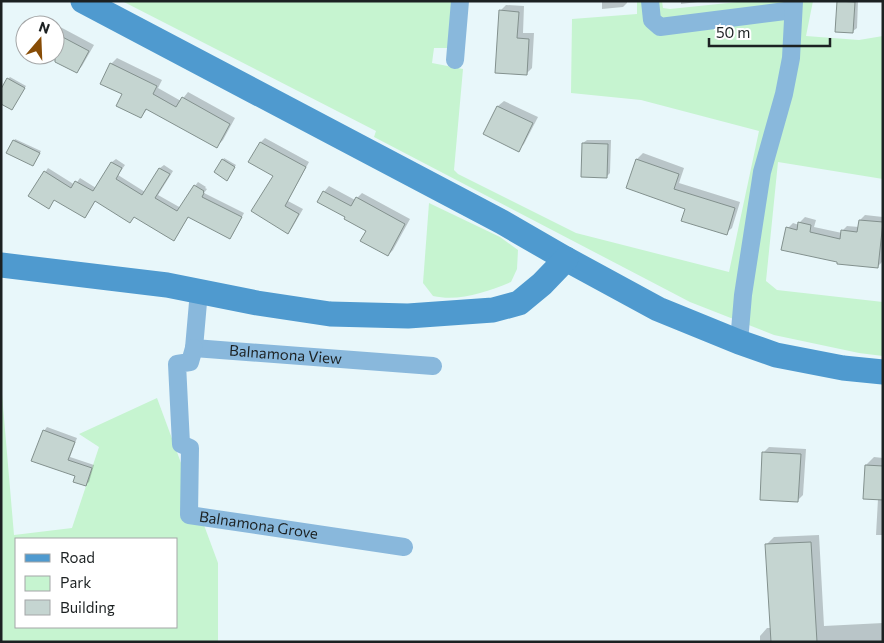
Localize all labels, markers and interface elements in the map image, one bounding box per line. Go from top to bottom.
north arrow [15,15,65,65]
scale bar [709,15,830,47]
text: N [37,17,52,37]
text: 50 m [716,23,750,41]
street label: Balnamona View [229,341,343,367]
street label: Balnamona Grove [198,507,319,542]
legend [15,538,178,628]
text: Road [60,548,95,566]
text: Park [60,573,91,591]
text: Building [60,598,115,616]

